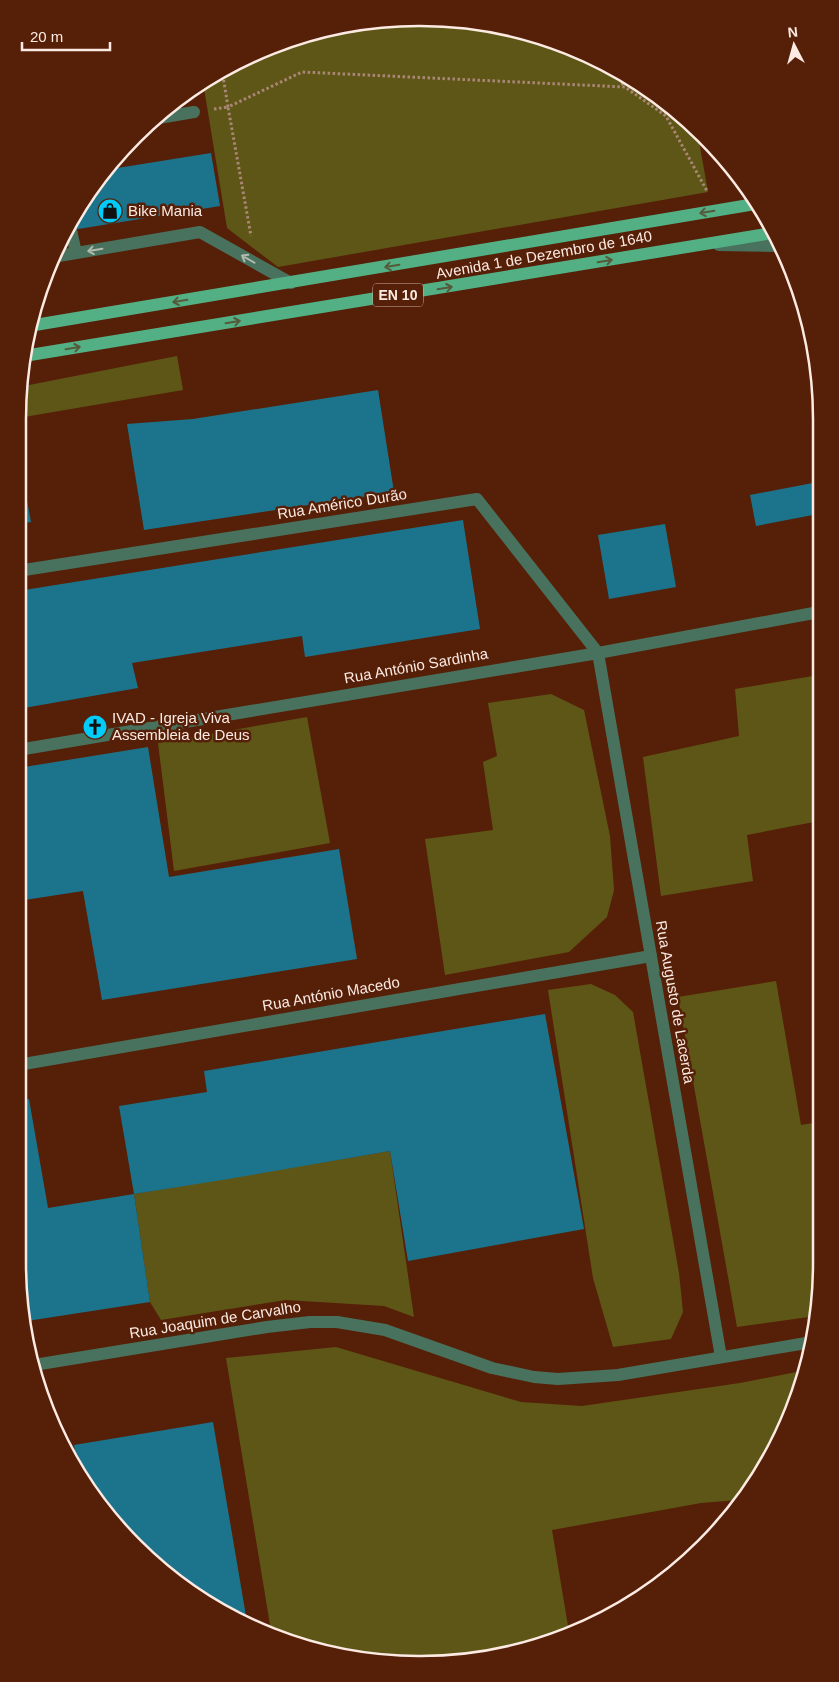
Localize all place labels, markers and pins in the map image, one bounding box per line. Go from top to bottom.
shop icon: Bike Mania [97,198,123,224]
place label: Bike Mania [128,202,203,219]
place label: IVAD - Igreja Viva Assembleia de Deus [112,709,250,743]
church icon: IVAD - Igreja Viva Assembleia de Deus [82,714,108,740]

